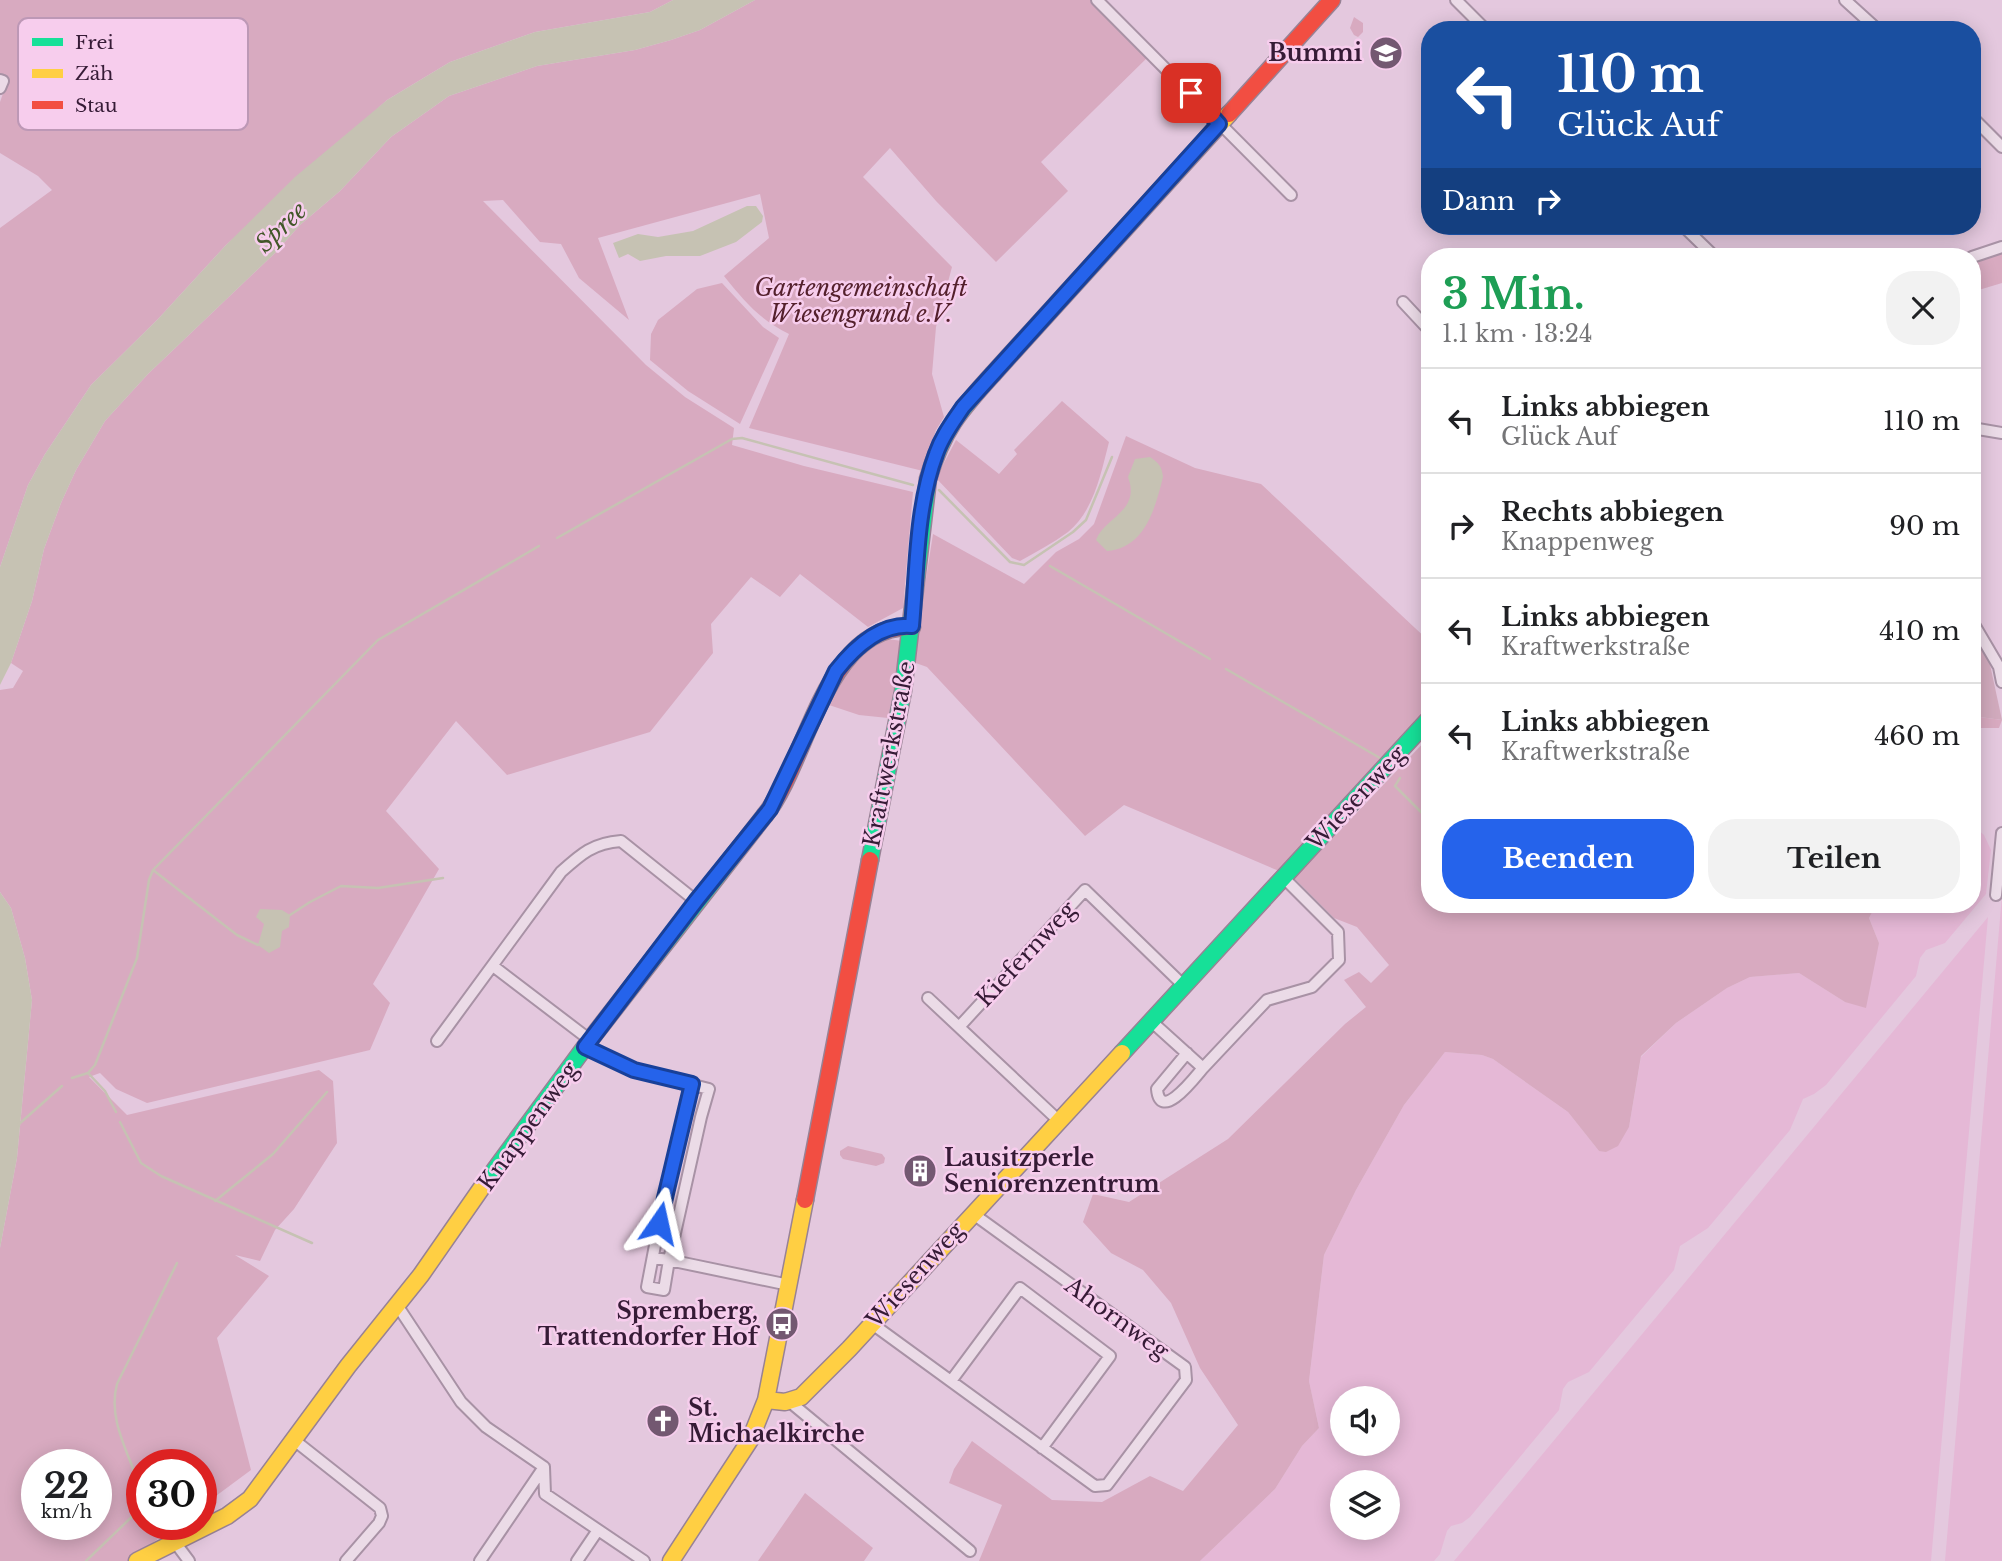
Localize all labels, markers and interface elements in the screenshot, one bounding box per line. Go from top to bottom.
legend [18,18,248,130]
text: Frei [75,31,114,54]
school or university icon: Bummi [1367,34,1405,72]
place label: Bummi [1268,39,1362,67]
text: 110 m [1557,44,1704,105]
icon: left [1442,49,1533,140]
text: Zäh [75,62,113,85]
pin [1161,63,1221,123]
icon: arrive [1172,74,1210,112]
text: Stau [75,94,118,117]
text: Glück Auf [1557,105,1720,145]
icon: right [1529,182,1567,220]
text: Dann [1442,185,1515,217]
water label: Spree [249,196,313,258]
text: 3 Min. [1442,268,1585,320]
button: close [1886,271,1960,345]
park label: Gartengemeinschaft Wiesengrund e.V. [755,274,968,328]
text: 1.1 km · 13:24 [1442,320,1592,348]
text: Links abbiegen [1501,391,1710,423]
icon: left [1442,402,1480,440]
text: 110 m [1883,405,1960,437]
text: Glück Auf [1501,423,1618,451]
text: Rechts abbiegen [1501,496,1724,528]
icon: right [1442,507,1480,545]
text: 90 m [1889,510,1960,542]
text: Knappenweg [1501,528,1653,556]
text: Links abbiegen [1501,601,1710,633]
icon: left [1442,612,1480,650]
text: 410 m [1879,615,1960,647]
text: Kraftwerkstraße [1501,633,1690,661]
street label: Kraftwerkstraße [857,659,921,849]
text: Links abbiegen [1501,706,1710,738]
icon: left [1442,717,1480,755]
text: 460 m [1874,720,1960,752]
text: Kraftwerkstraße [1501,738,1690,766]
street label: Wiesenweg [1300,740,1412,857]
button: Beenden [1442,819,1694,899]
button: Teilen [1708,819,1960,899]
street label: Kiefernweg [970,895,1082,1013]
street label: Knappenweg [472,1056,584,1196]
place label: Lausitzperle Seniorenzentrum [944,1144,1160,1198]
building icon: Lausitzperle Seniorenzentrum [901,1152,939,1190]
position arrow [622,1186,696,1260]
street label: Wiesenweg [859,1216,970,1335]
street label: Ahornweg [1059,1270,1174,1365]
place label: Spremberg, Trattendorfer Hof [538,1297,761,1351]
bus stop icon: Spremberg, Trattendorfer Hof [763,1305,801,1343]
map controls [1330,1386,1400,1540]
button: sound [1330,1386,1400,1456]
place label: St. Michaelkirche [688,1394,865,1448]
church icon: St. Michaelkirche [644,1402,682,1440]
speed limit sign: 30 [126,1449,217,1540]
text: 22 [44,1464,89,1507]
button: layers [1330,1470,1400,1540]
text: km/h [41,1501,92,1523]

